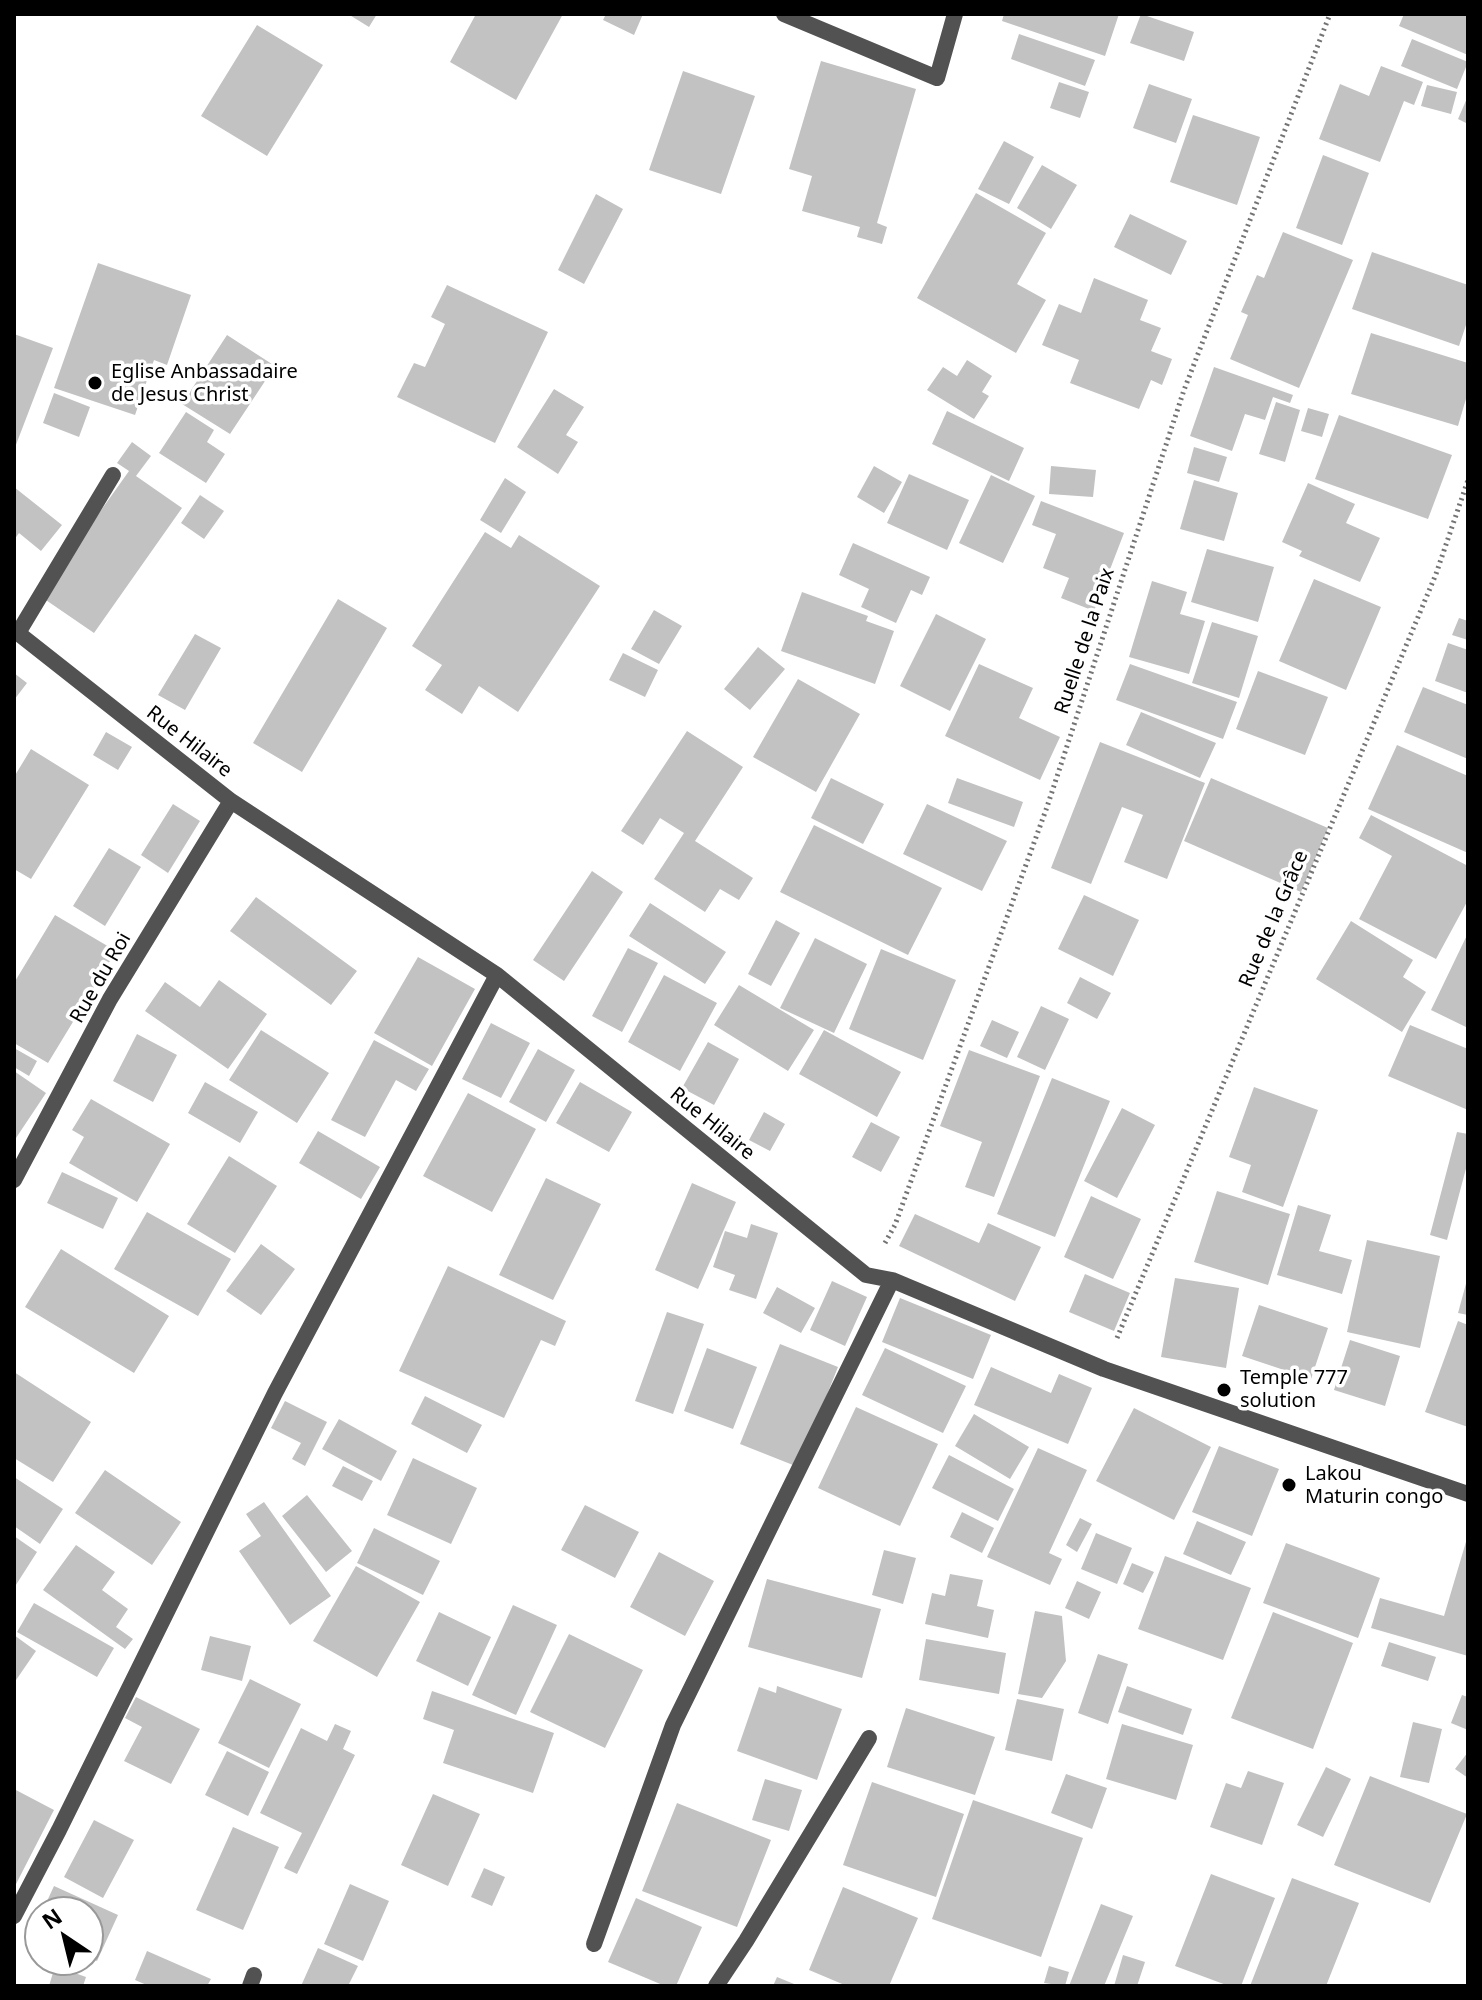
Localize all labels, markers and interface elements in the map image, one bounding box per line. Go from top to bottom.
place label: Eglise Anbassadaire de Jesus Christ [111,360,298,407]
marker: Eglise Anbassadaire de Jesus Christ [86,374,104,392]
street label: Ruelle de la Paix [1050,565,1120,717]
street label: Rue Hilaire [141,701,237,783]
street label: Rue de la Grâce [1234,847,1314,991]
street label: Rue du Roi [65,928,137,1028]
street label: Rue Hilaire [665,1083,759,1165]
place label: Temple 777 solution [1240,1366,1348,1413]
marker: Temple 777 solution [1215,1381,1233,1399]
place label: Lakou Maturin congo [1305,1462,1443,1509]
marker: Lakou Maturin congo [1280,1476,1298,1494]
north arrow [24,1896,104,1976]
text: N [35,1901,67,1935]

